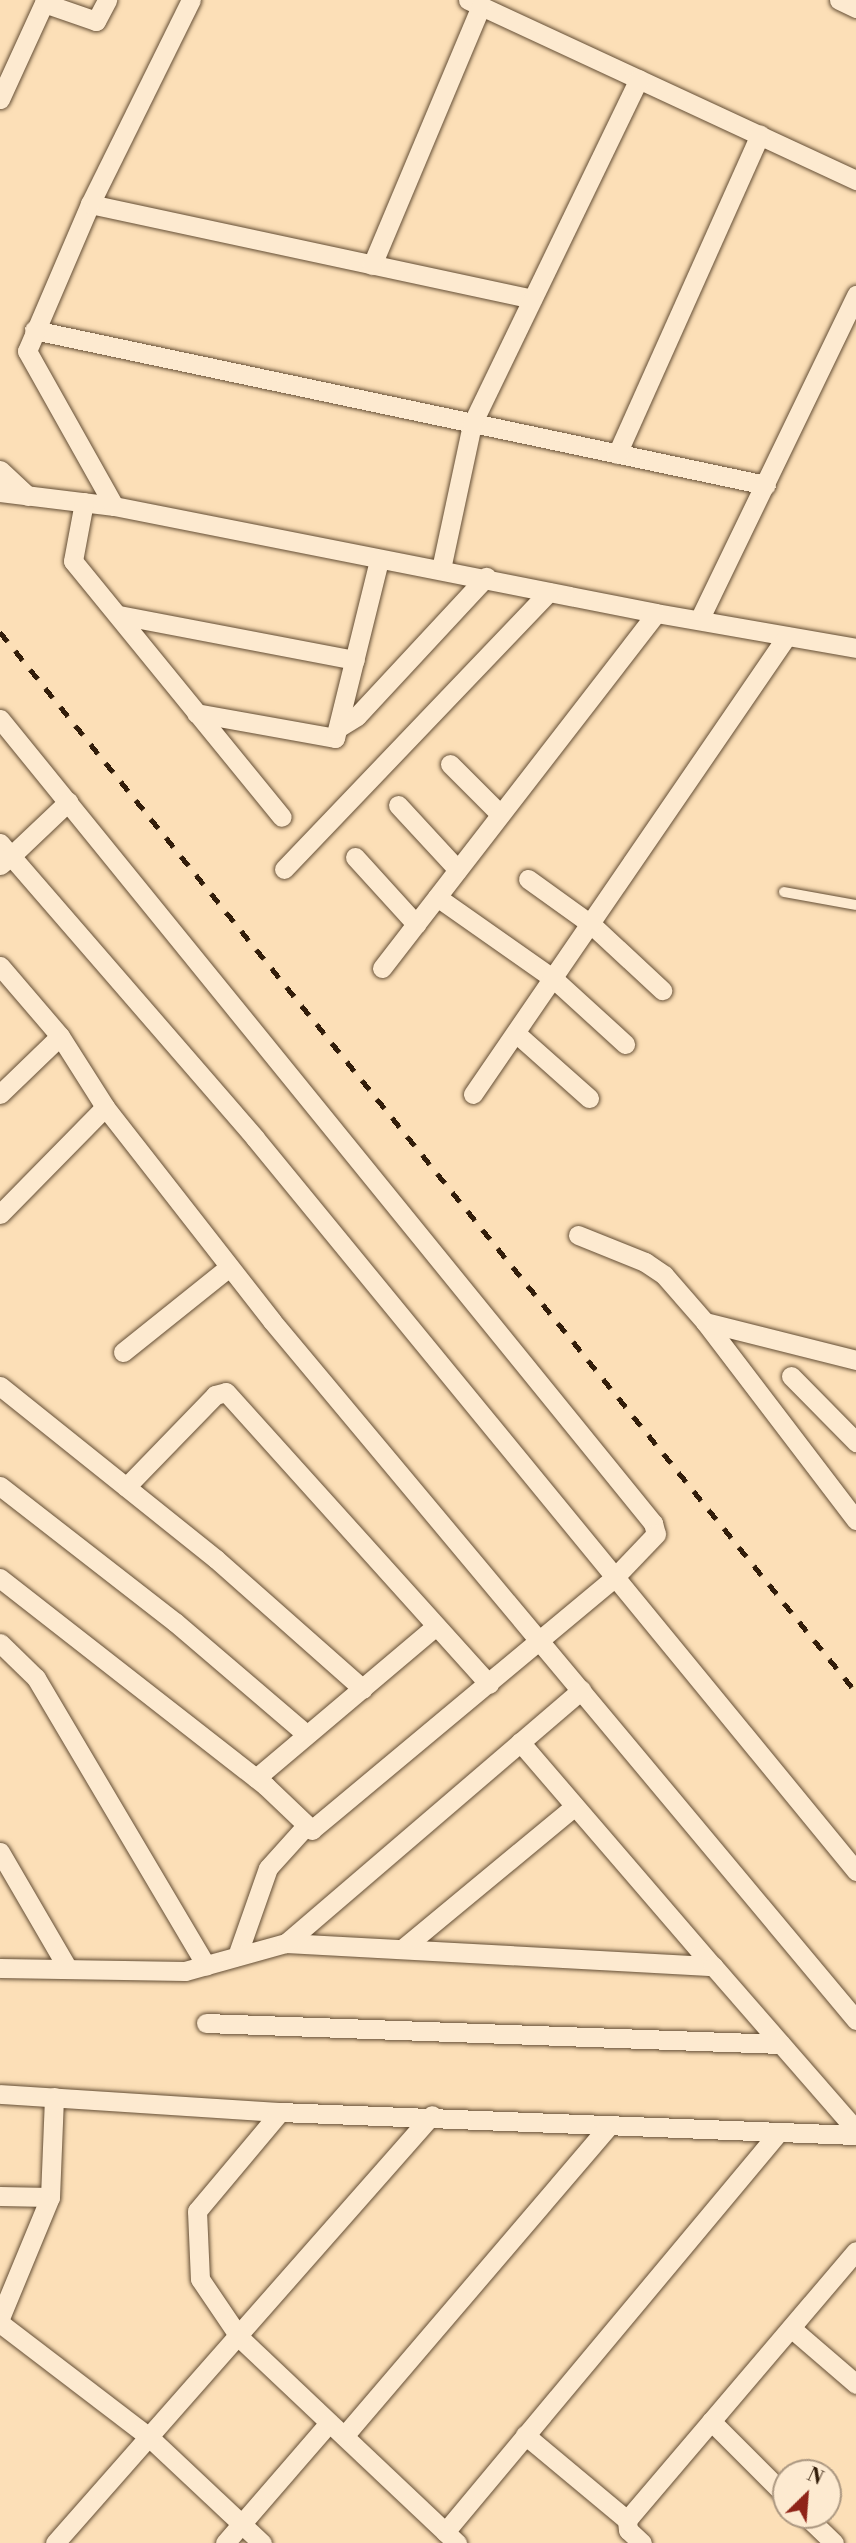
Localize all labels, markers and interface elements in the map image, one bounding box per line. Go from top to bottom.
north arrow [772,2459,842,2529]
text: N [803,2463,827,2491]

